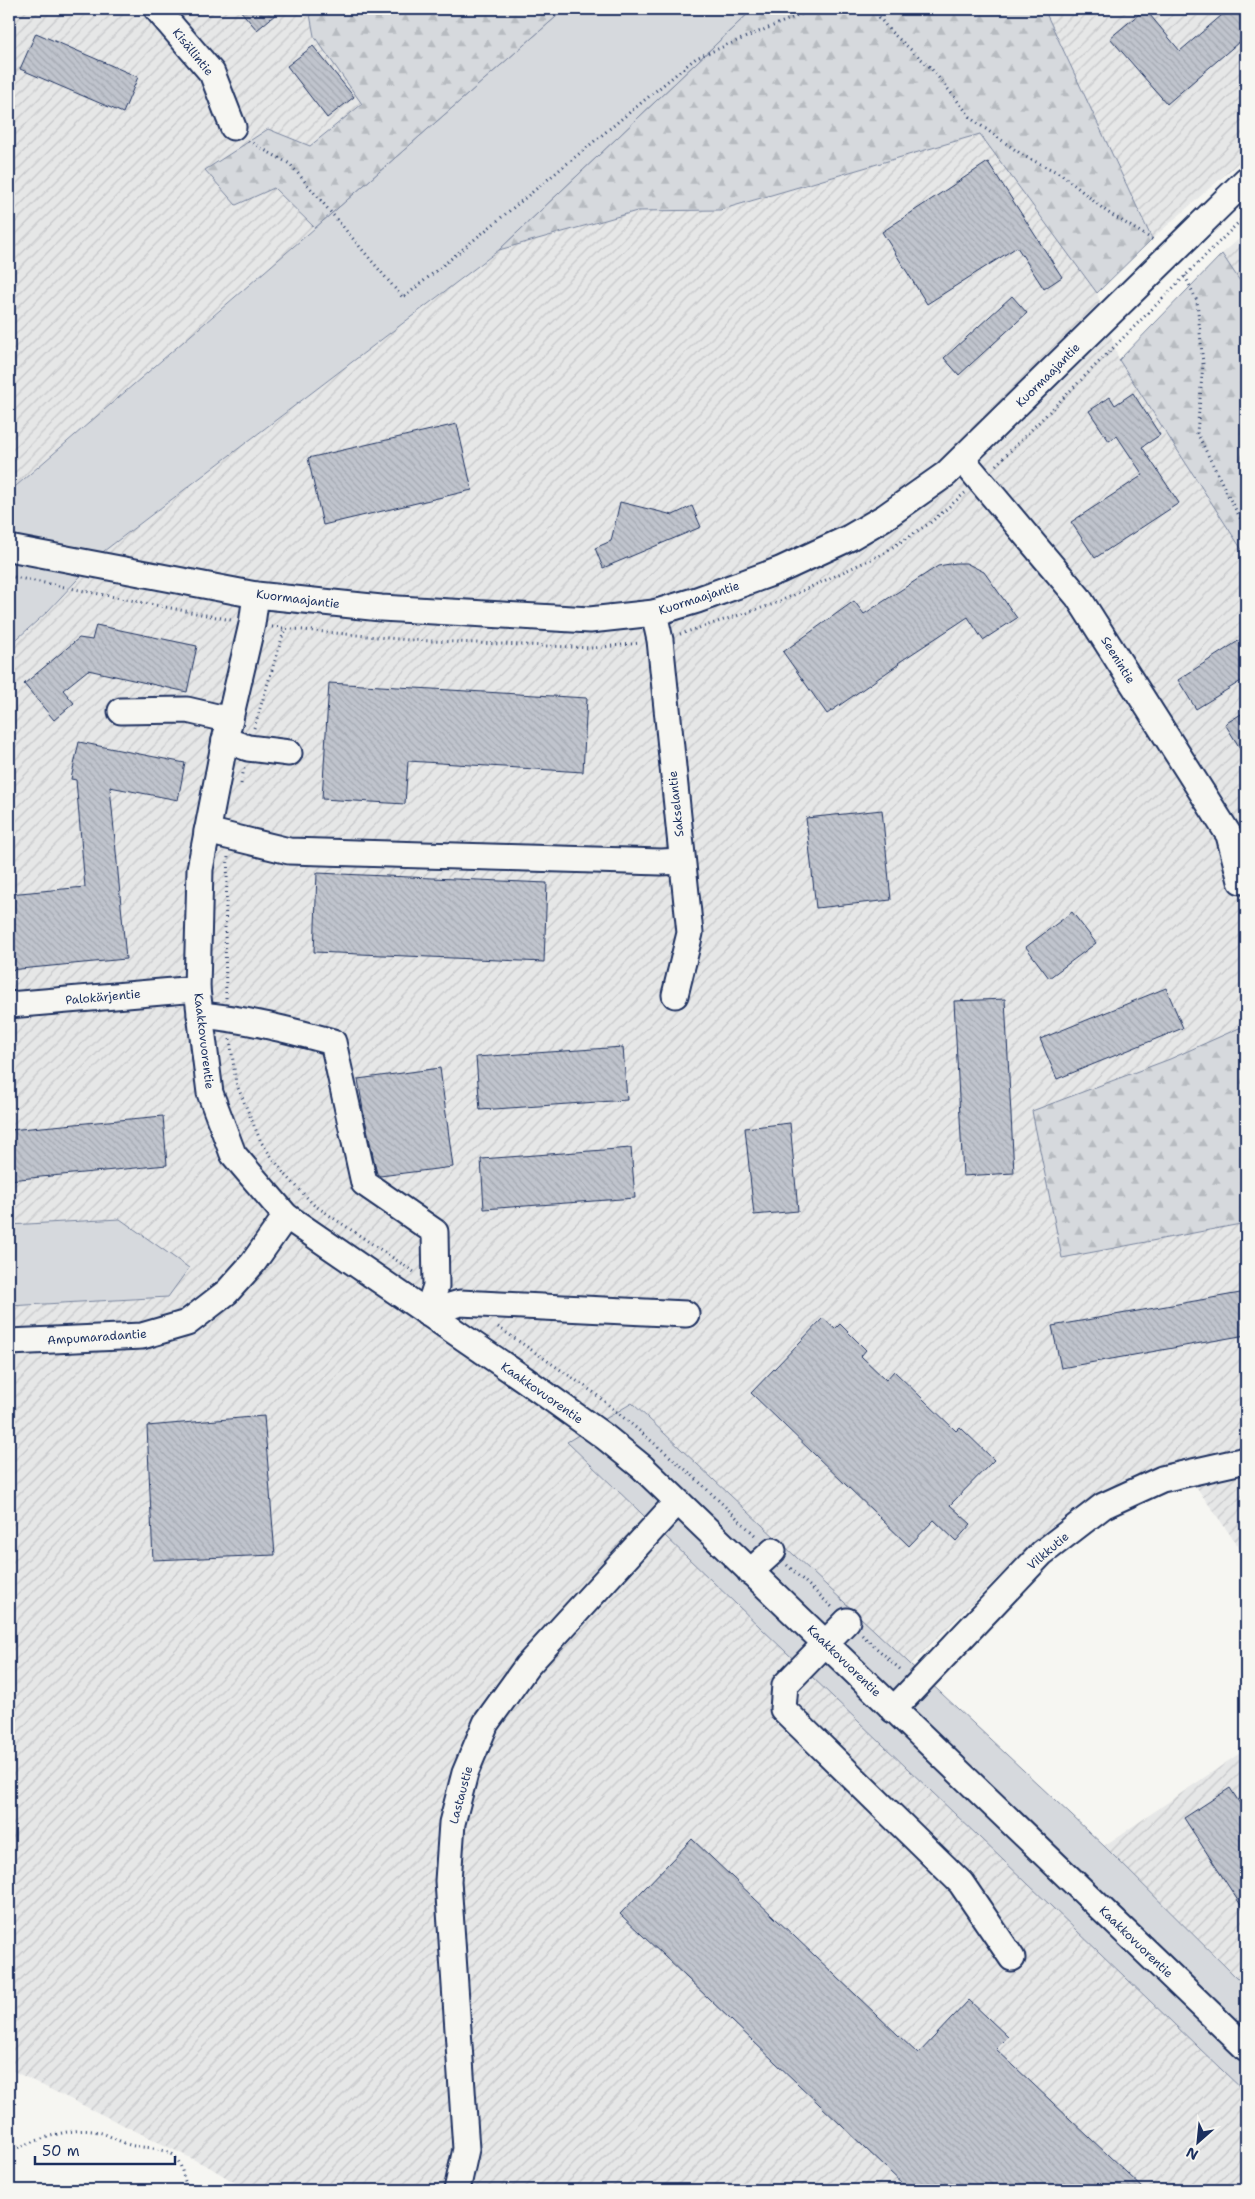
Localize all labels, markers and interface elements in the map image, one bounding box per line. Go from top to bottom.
street label: Kisällintie [169,25,217,79]
street label: Kuormaajantie [1013,339,1084,410]
street label: Kuormaajantie [656,577,742,619]
street label: Kuormaajantie [255,586,341,612]
street label: Seenintie [1097,633,1139,687]
street label: Sakselantie [665,770,687,838]
street label: Palokärjentie [65,986,142,1008]
street label: Kaakkovuorentie [190,992,218,1090]
street label: Ampumaradantie [47,1326,148,1348]
street label: Kaakkovuorentie [498,1359,586,1427]
street label: Vilkkutie [1024,1528,1072,1573]
street label: Kaakkovuorentie [804,1622,885,1701]
street label: Lastaustie [446,1764,476,1826]
street label: Kaakkovuorentie [1096,1903,1177,1982]
north arrow [1172,2116,1222,2166]
scale bar [35,2134,175,2166]
text: 50 m [42,2141,80,2161]
text: N [1183,2143,1201,2164]

